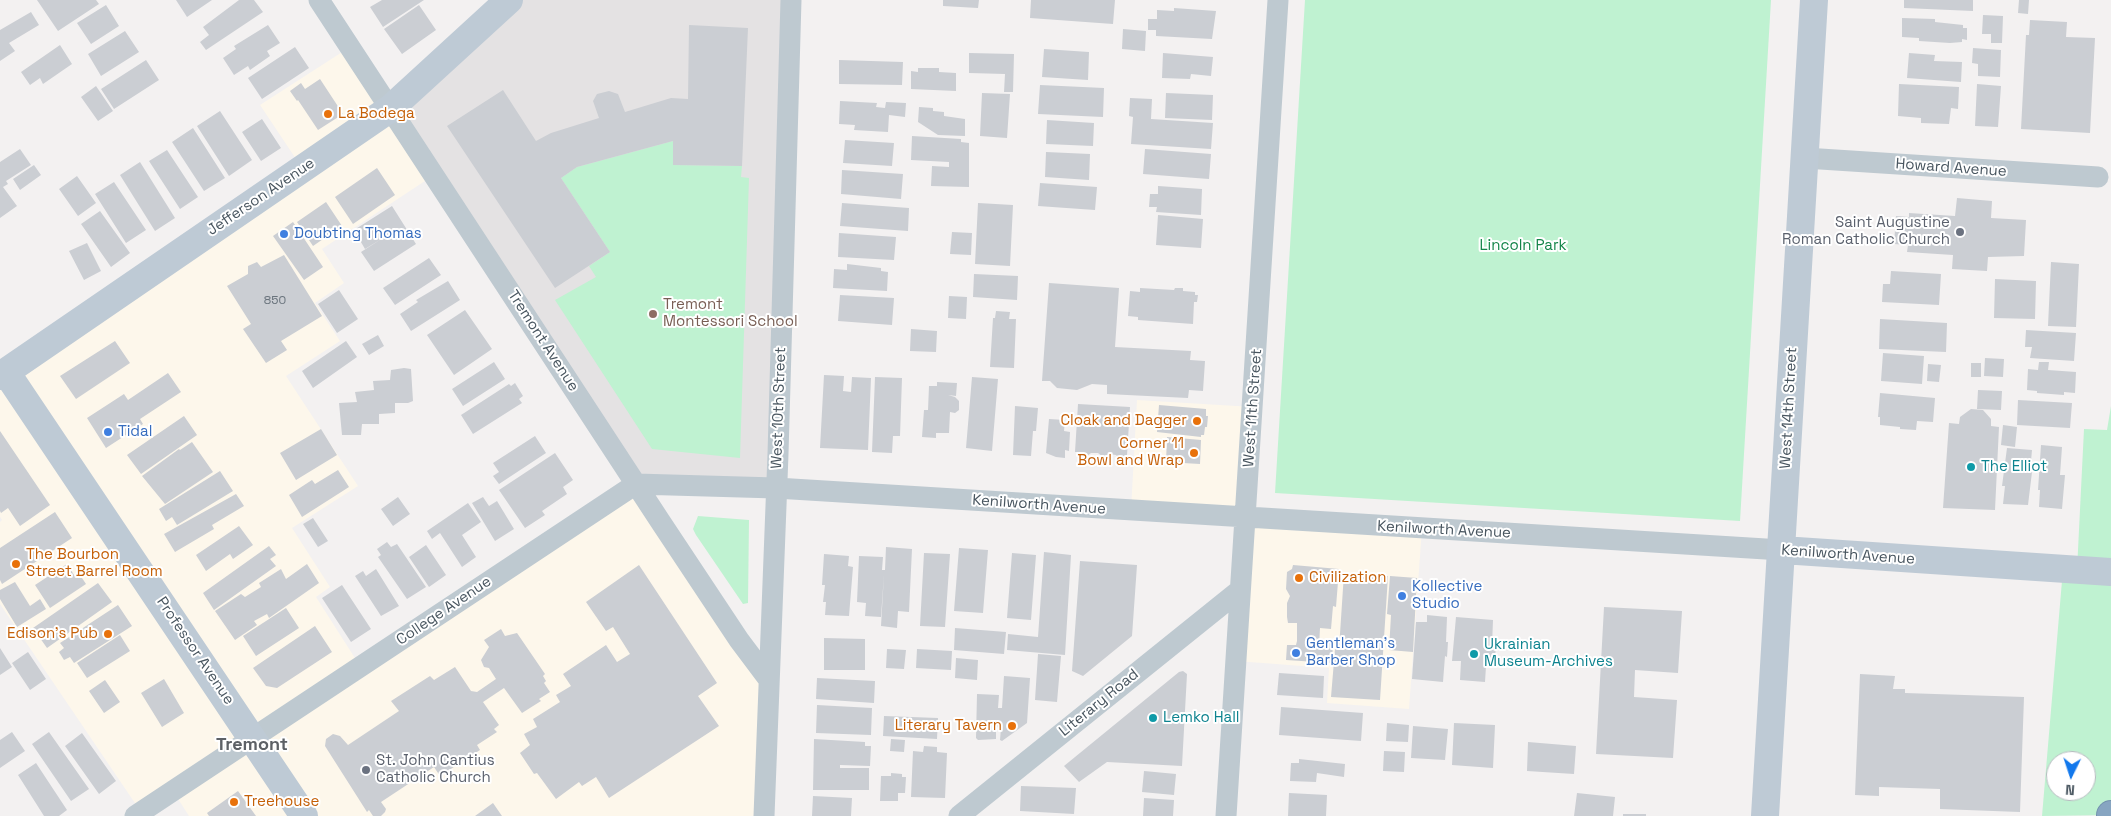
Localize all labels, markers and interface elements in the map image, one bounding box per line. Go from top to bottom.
place label: La Bodega [338,105,415,123]
marker: La Bodega [322,108,334,120]
street label: Jefferson Avenue [204,154,318,240]
street label: Howard Avenue [1895,155,2007,181]
place label: Saint Augustine Roman Catholic Church [1782,214,1950,249]
place label: Doubting Thomas [294,225,422,243]
marker: Saint Augustine Roman Catholic Church [1954,226,1966,238]
marker: Doubting Thomas [278,228,290,240]
park label: Lincoln Park [1479,237,1567,255]
street label: Tremont Avenue [504,287,582,395]
house number: 850 [264,294,286,308]
place label: Tremont Montessori School [663,296,798,331]
marker: Tremont Montessori School [647,308,659,320]
street label: West 10th Street [768,347,790,469]
street label: West 14th Street [1777,347,1801,469]
street label: West 11th Street [1240,348,1266,468]
place label: Cloak and Dagger [1060,412,1187,430]
marker: Cloak and Dagger [1191,415,1203,427]
place label: Tidal [118,423,152,441]
marker: Tidal [102,426,114,438]
place label: Corner 11 Bowl and Wrap [1077,435,1184,470]
marker: Corner 11 Bowl and Wrap [1188,447,1200,459]
place label: The Elliot [1981,458,2047,476]
marker: The Elliot [1965,461,1977,473]
street label: Kenilworth Avenue [972,491,1106,519]
street label: Kenilworth Avenue [1377,518,1511,542]
street label: Kenilworth Avenue [1781,541,1915,569]
place label: The Bourbon Street Barrel Room [26,546,163,581]
marker: The Bourbon Street Barrel Room [10,558,22,570]
place label: Civilization [1309,569,1386,587]
marker: Civilization [1293,572,1305,584]
street label: College Avenue [393,573,495,649]
place label: Kollective Studio [1412,578,1482,613]
marker: Kollective Studio [1396,590,1408,602]
street label: Professor Avenue [152,594,238,708]
place label: Edison's Pub [7,625,98,643]
marker: Edison's Pub [102,628,114,640]
place label: Gentleman's Barber Shop [1306,635,1396,670]
place label: Ukrainian Museum-Archives [1484,636,1613,671]
marker: Gentleman's Barber Shop [1290,647,1302,659]
marker: Ukrainian Museum-Archives [1468,648,1480,660]
street label: Literary Road [1056,666,1142,740]
place label: Lemko Hall [1163,709,1240,727]
marker: Lemko Hall [1147,712,1159,724]
place label: Literary Tavern [895,717,1002,735]
marker: Literary Tavern [1006,720,1018,732]
district label: Tremont [216,734,288,756]
north arrow [2046,751,2096,801]
place label: St. John Cantius Catholic Church [376,752,495,787]
marker: St. John Cantius Catholic Church [360,764,372,776]
text: N [2065,781,2075,799]
place label: Treehouse [244,793,319,811]
marker: Treehouse [228,796,240,808]

